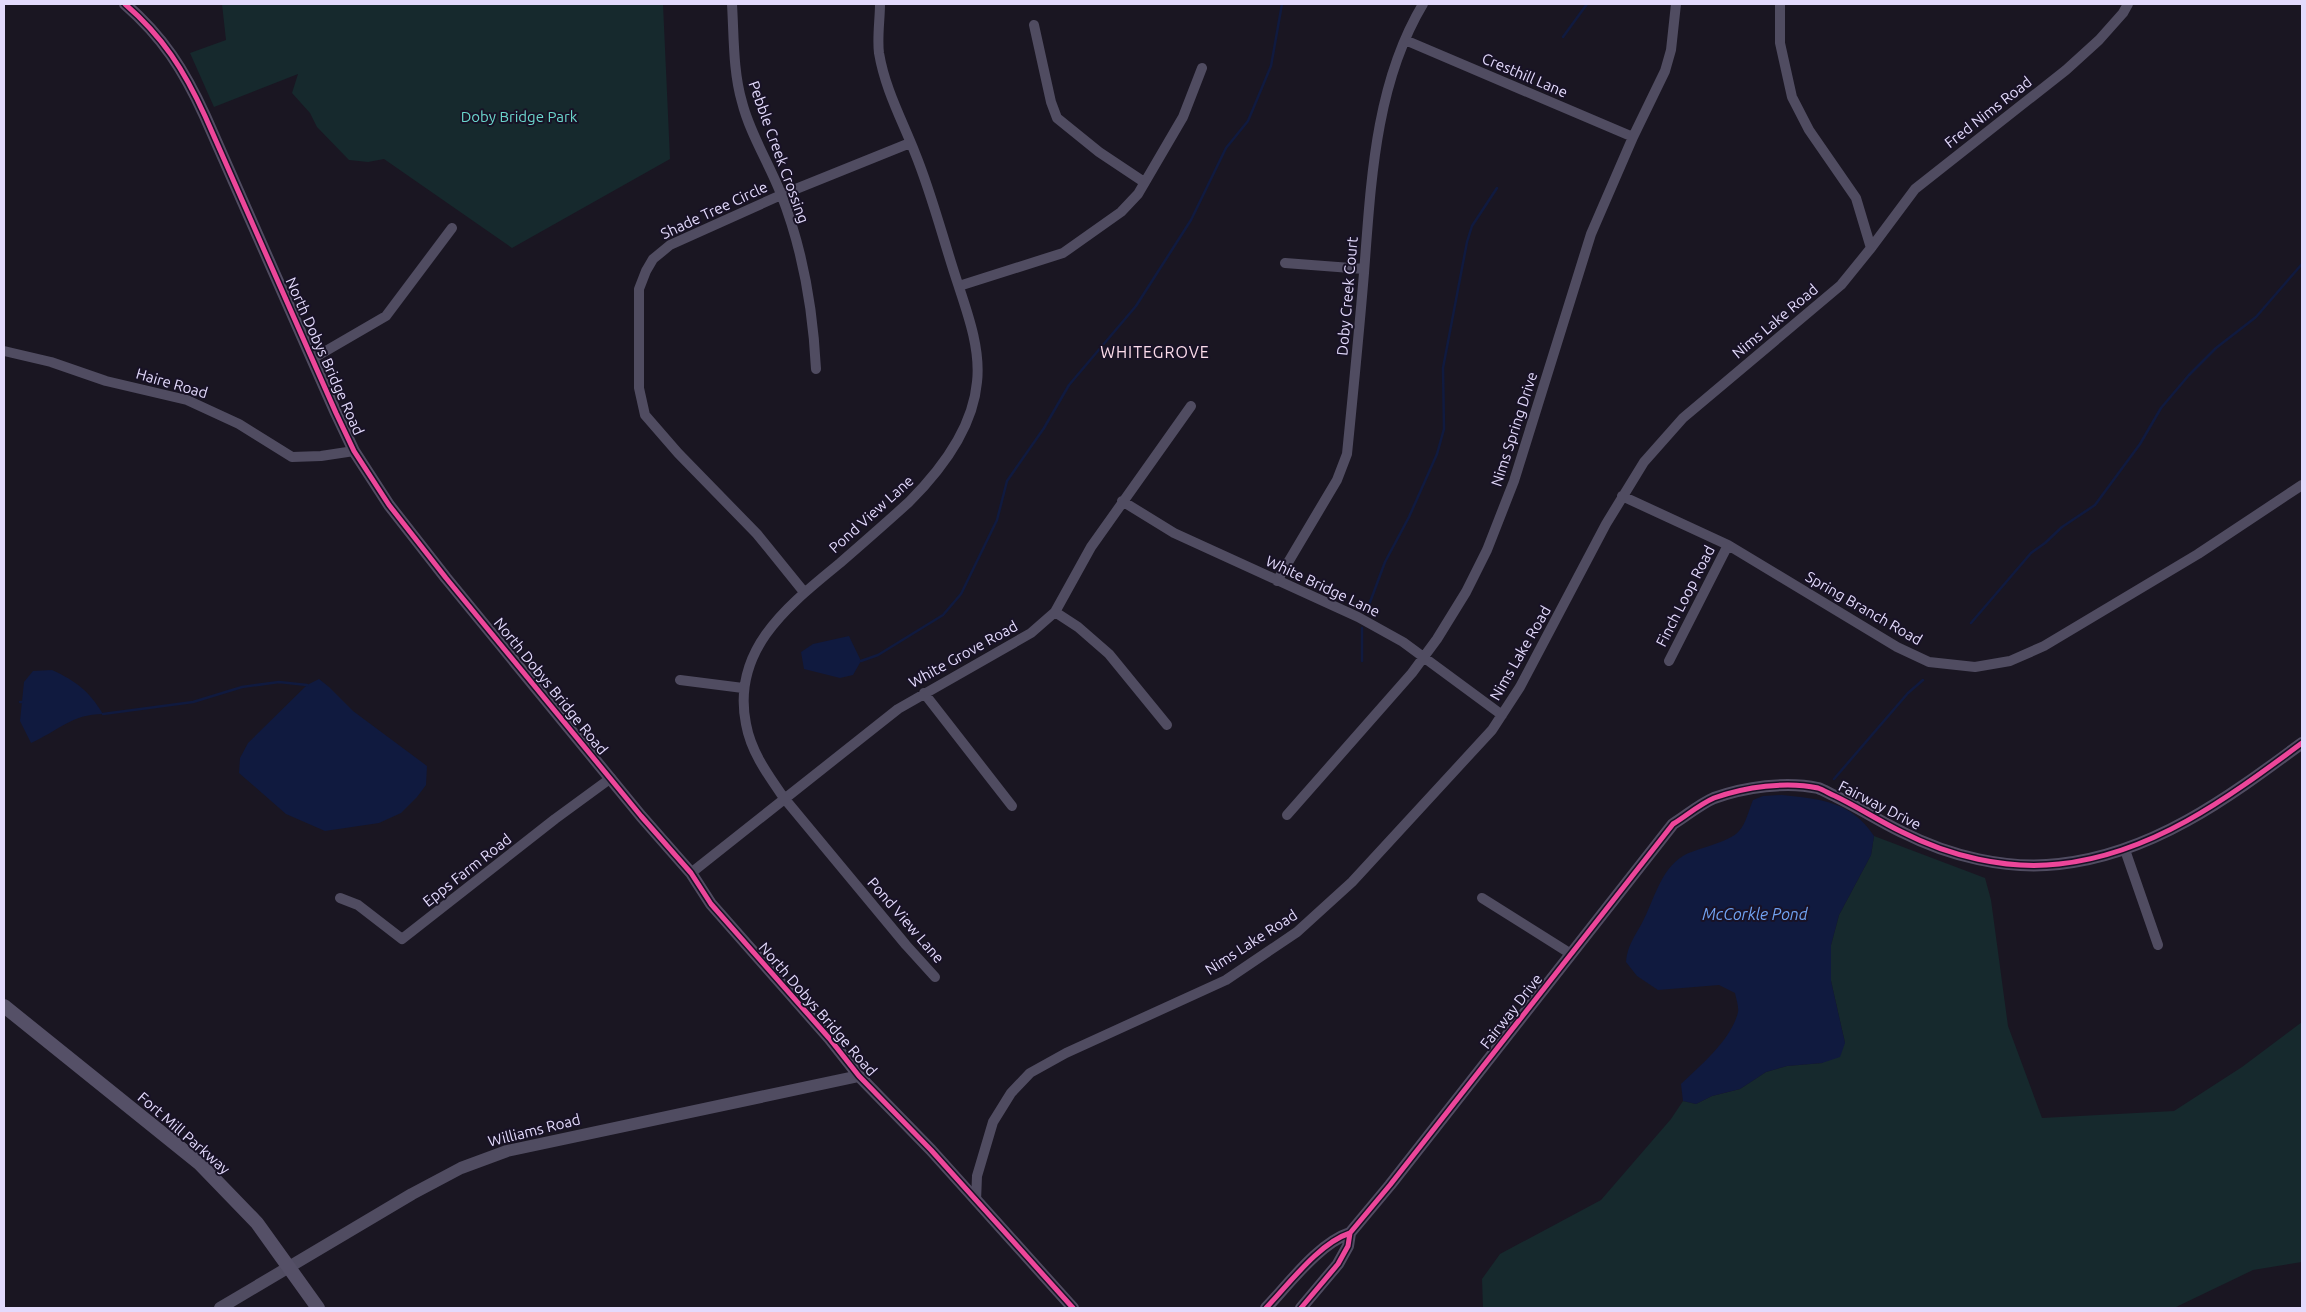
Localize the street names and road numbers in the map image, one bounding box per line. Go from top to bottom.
street label: Cresthill Lane [1480,49,1570,101]
street label: Fred Nims Road [1941,73,2035,151]
street label: Pebble Creek Crossing [745,79,813,225]
street label: Shade Tree Circle [658,178,770,242]
street label: Doby Creek Court [1333,236,1361,356]
street label: North Dobys Bridge Road [282,274,368,438]
street label: Nims Lake Road [1729,280,1821,362]
street label: Haire Road [134,365,210,401]
street label: Nims Spring Drive [1487,370,1541,488]
street label: Pond View Lane [825,472,917,556]
street label: Finch Loop Road [1652,543,1718,649]
street label: White Bridge Lane [1263,552,1383,620]
street label: Spring Branch Road [1803,568,1925,648]
street label: Nims Lake Road [1486,603,1554,703]
street label: North Dobys Bridge Road [491,614,611,758]
street label: White Grove Road [906,617,1020,691]
street label: Fairway Drive [1836,777,1924,833]
street label: Epps Farm Road [419,830,515,910]
street label: Pond View Lane [864,874,948,966]
street label: Nims Lake Road [1202,906,1300,978]
street label: North Dobys Bridge Road [756,939,880,1079]
street label: Fairway Drive [1477,970,1545,1052]
street label: Fort Mill Parkway [135,1089,233,1177]
street label: Williams Road [486,1110,582,1150]

